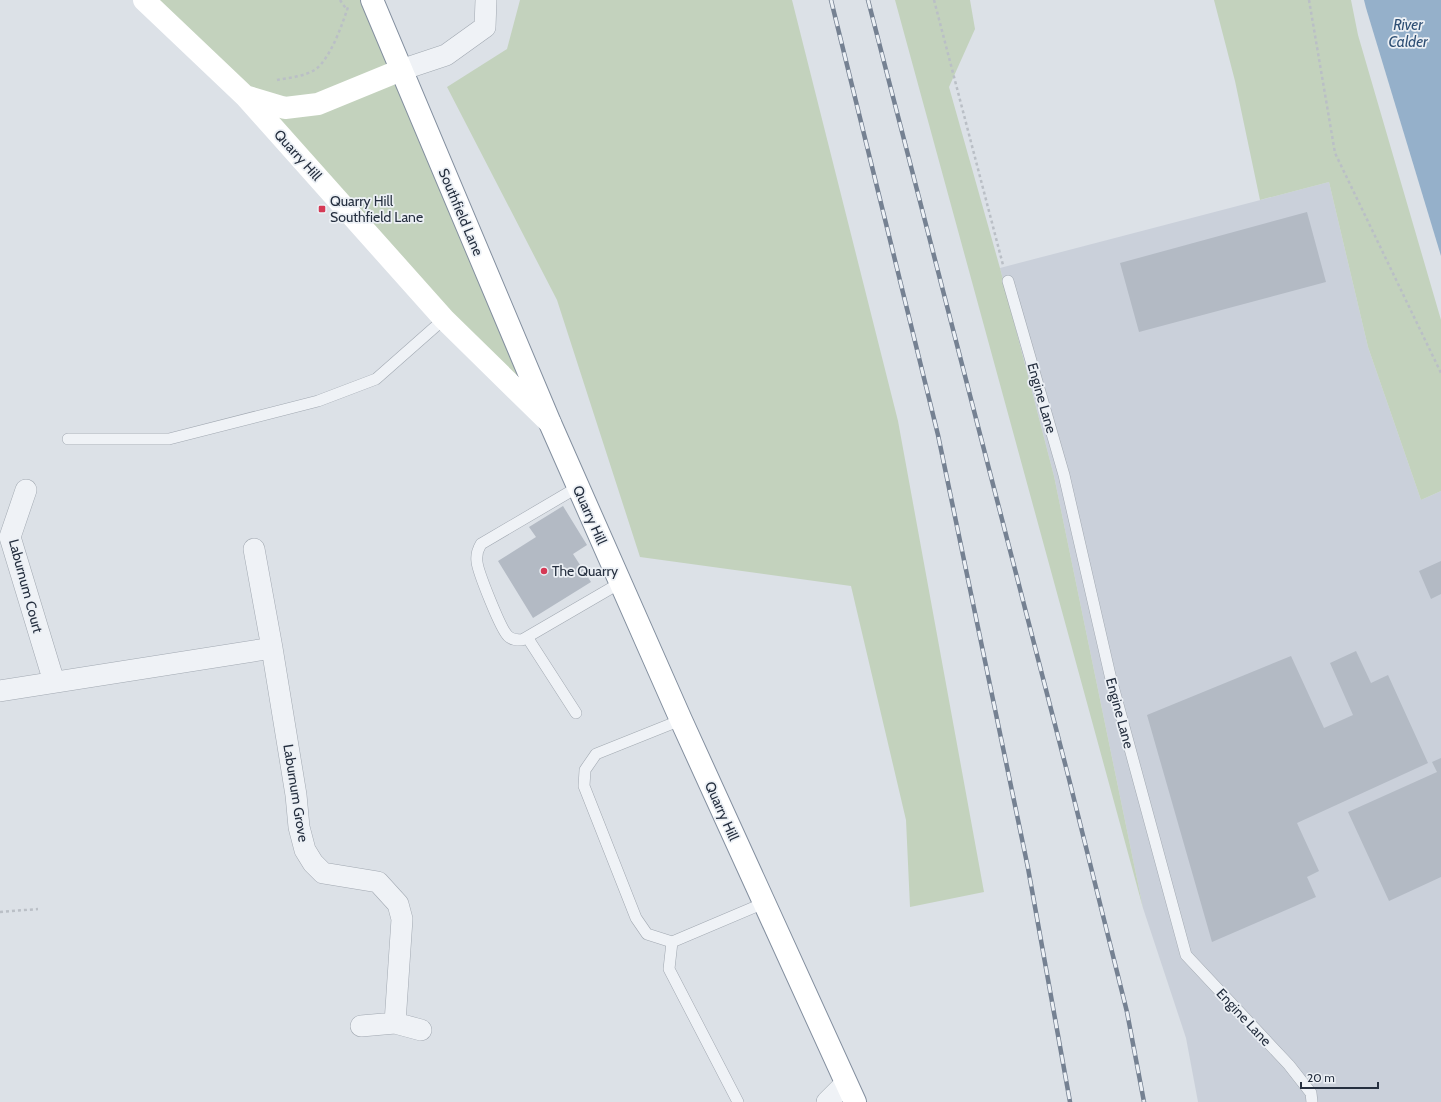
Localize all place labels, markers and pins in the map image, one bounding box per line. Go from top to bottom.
place label: Quarry Hill Southfield Lane [330,192,423,226]
marker: Quarry Hill Southfield Lane [317,204,327,214]
place label: The Quarry [552,562,618,580]
marker: The Quarry [539,566,549,576]

